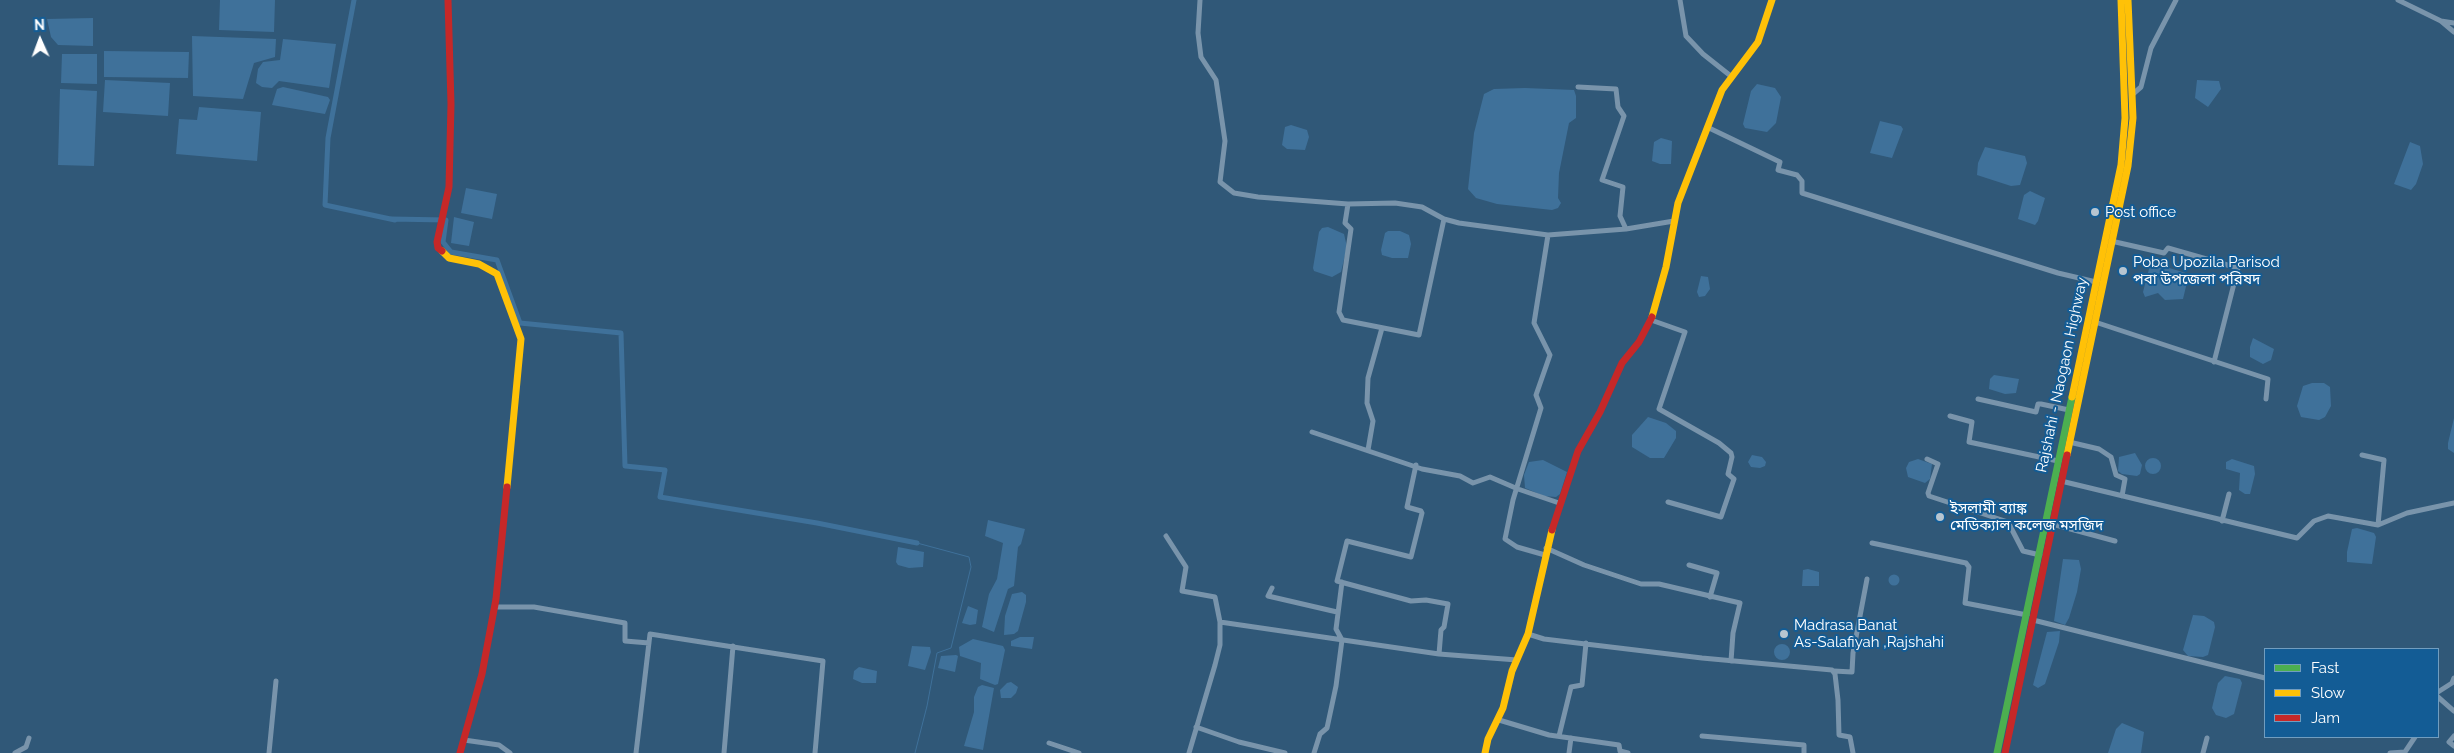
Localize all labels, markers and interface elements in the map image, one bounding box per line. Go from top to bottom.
north arrow [15,15,65,65]
text: N [34,17,45,33]
place label: Post office [2105,203,2176,221]
marker: Post office [2089,206,2101,218]
place label: Poba Upozila Parisod পবা উপজেলা পরিষদ [2133,253,2280,288]
marker: Poba Upozila Parisod পবা উপজেলা পরিষদ [2117,265,2129,277]
street label: Rajshahi - Naogaon Highway [2032,276,2092,474]
place label: ইসলামী ব্যাঙ্ক মেডিক্যাল কলেজ মসজিদ [1950,499,2103,534]
marker: ইসলামী ব্যাঙ্ক মেডিক্যাল কলেজ মসজিদ [1934,511,1946,523]
place label: Madrasa Banat As-Salafiyah ,Rajshahi [1794,616,1944,651]
marker: Madrasa Banat As-Salafiyah ,Rajshahi [1778,628,1790,640]
legend [2264,648,2439,738]
text: Fast [2311,659,2339,677]
text: Slow [2311,684,2345,702]
text: Jam [2311,709,2340,727]

